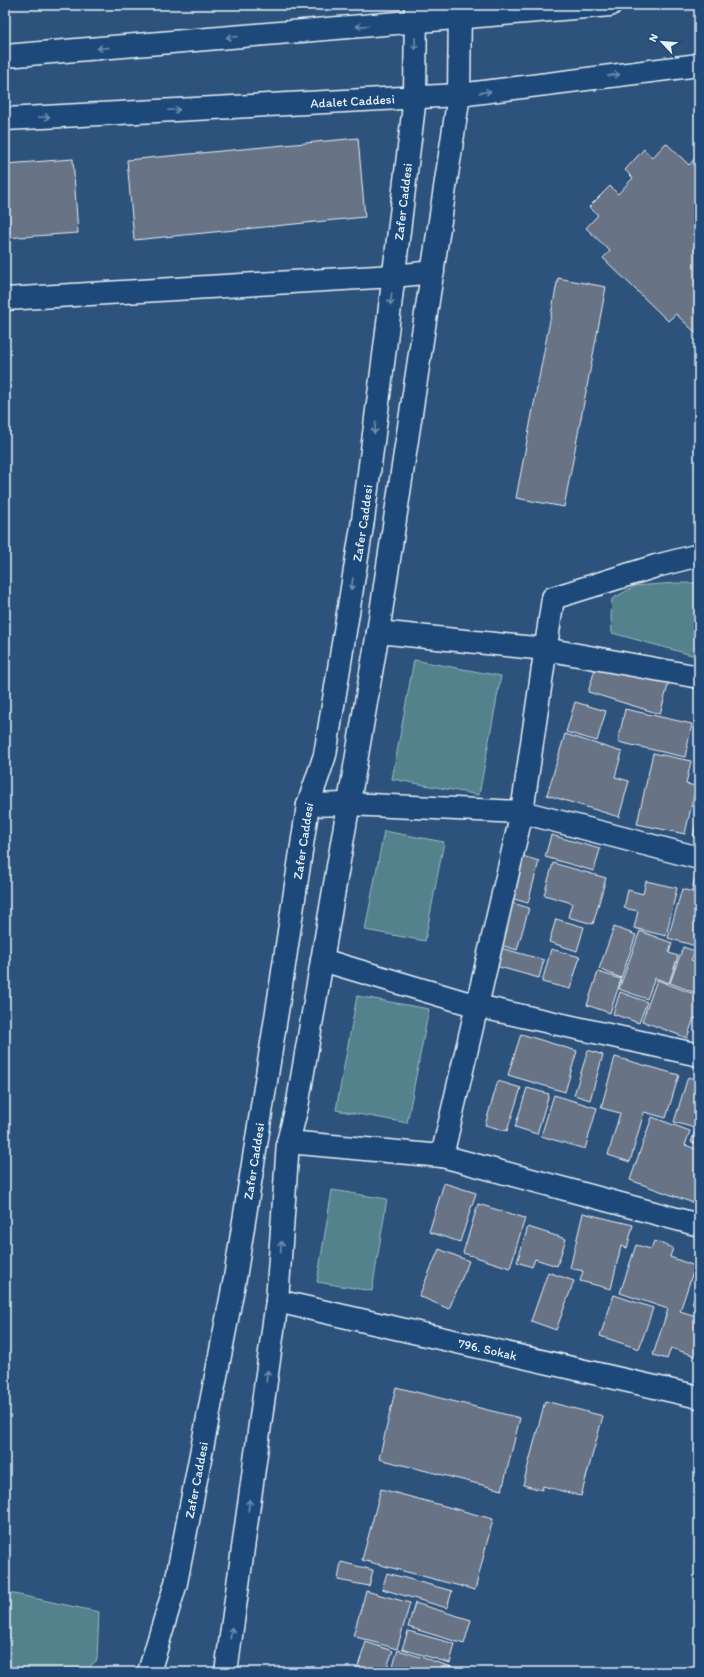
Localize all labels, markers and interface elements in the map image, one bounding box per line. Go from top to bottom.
north arrow [642,22,682,62]
one-way arrow [356,23,369,30]
text: N [646,32,661,44]
one-way arrow [226,34,239,41]
one-way arrow [411,37,419,50]
one-way arrow [97,44,110,52]
one-way arrow [607,72,620,79]
one-way arrow [478,88,491,96]
street label: Adalet Caddesi [310,91,395,111]
one-way arrow [167,107,180,114]
one-way arrow [37,113,50,121]
street label: Zafer Caddesi [391,162,415,241]
one-way arrow [387,292,395,305]
one-way arrow [371,421,379,434]
street label: Zafer Caddesi [349,484,375,563]
one-way arrow [348,577,356,590]
street label: Zafer Caddesi [290,800,316,880]
street label: Zafer Caddesi [240,1122,267,1201]
one-way arrow [278,1241,285,1254]
street label: 796. Sokak [457,1335,519,1363]
one-way arrow [263,1370,271,1383]
street label: Zafer Caddesi [182,1440,211,1520]
one-way arrow [245,1499,253,1512]
one-way arrow [227,1627,235,1640]

